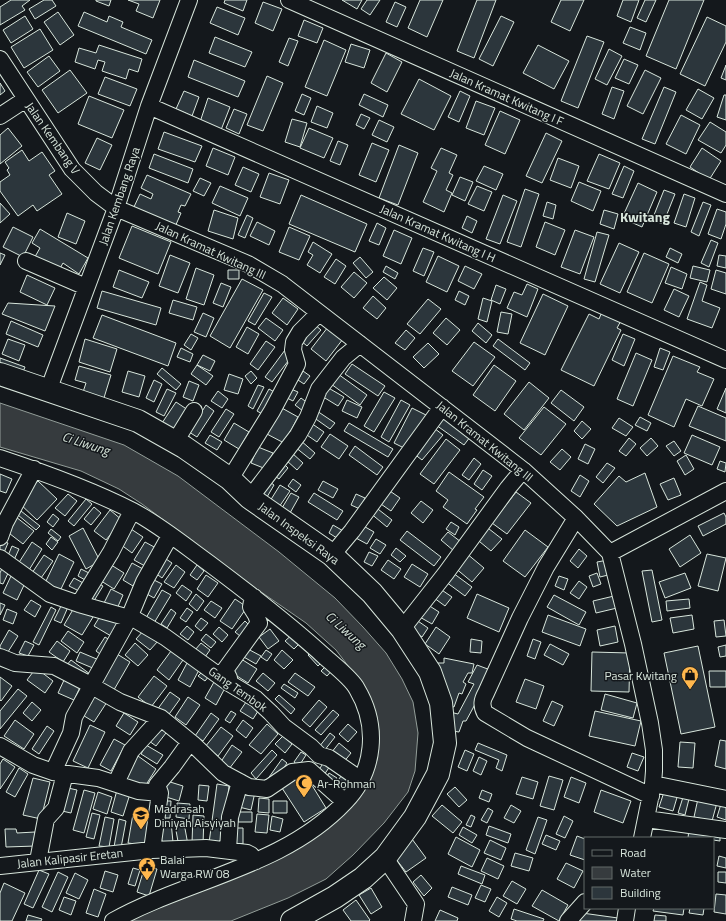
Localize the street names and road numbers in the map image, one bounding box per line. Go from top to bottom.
street label: Jalan Kramat Kwitang I F [447,63,567,131]
street label: Jalan Kembang V [21,98,85,178]
street label: Jalan Kembang Raya [93,144,145,248]
street label: Jalan Kramat Kwitang I H [377,199,499,267]
street label: Jalan Kramat Kwitang III [153,216,269,284]
street label: Jalan Kramat Kwitang III [432,396,538,486]
street label: Jalan Inspeksi Raya [254,497,344,569]
street label: Gang Tembok [205,662,272,717]
street label: Jalan Kalipasir Eretan [16,843,124,873]

